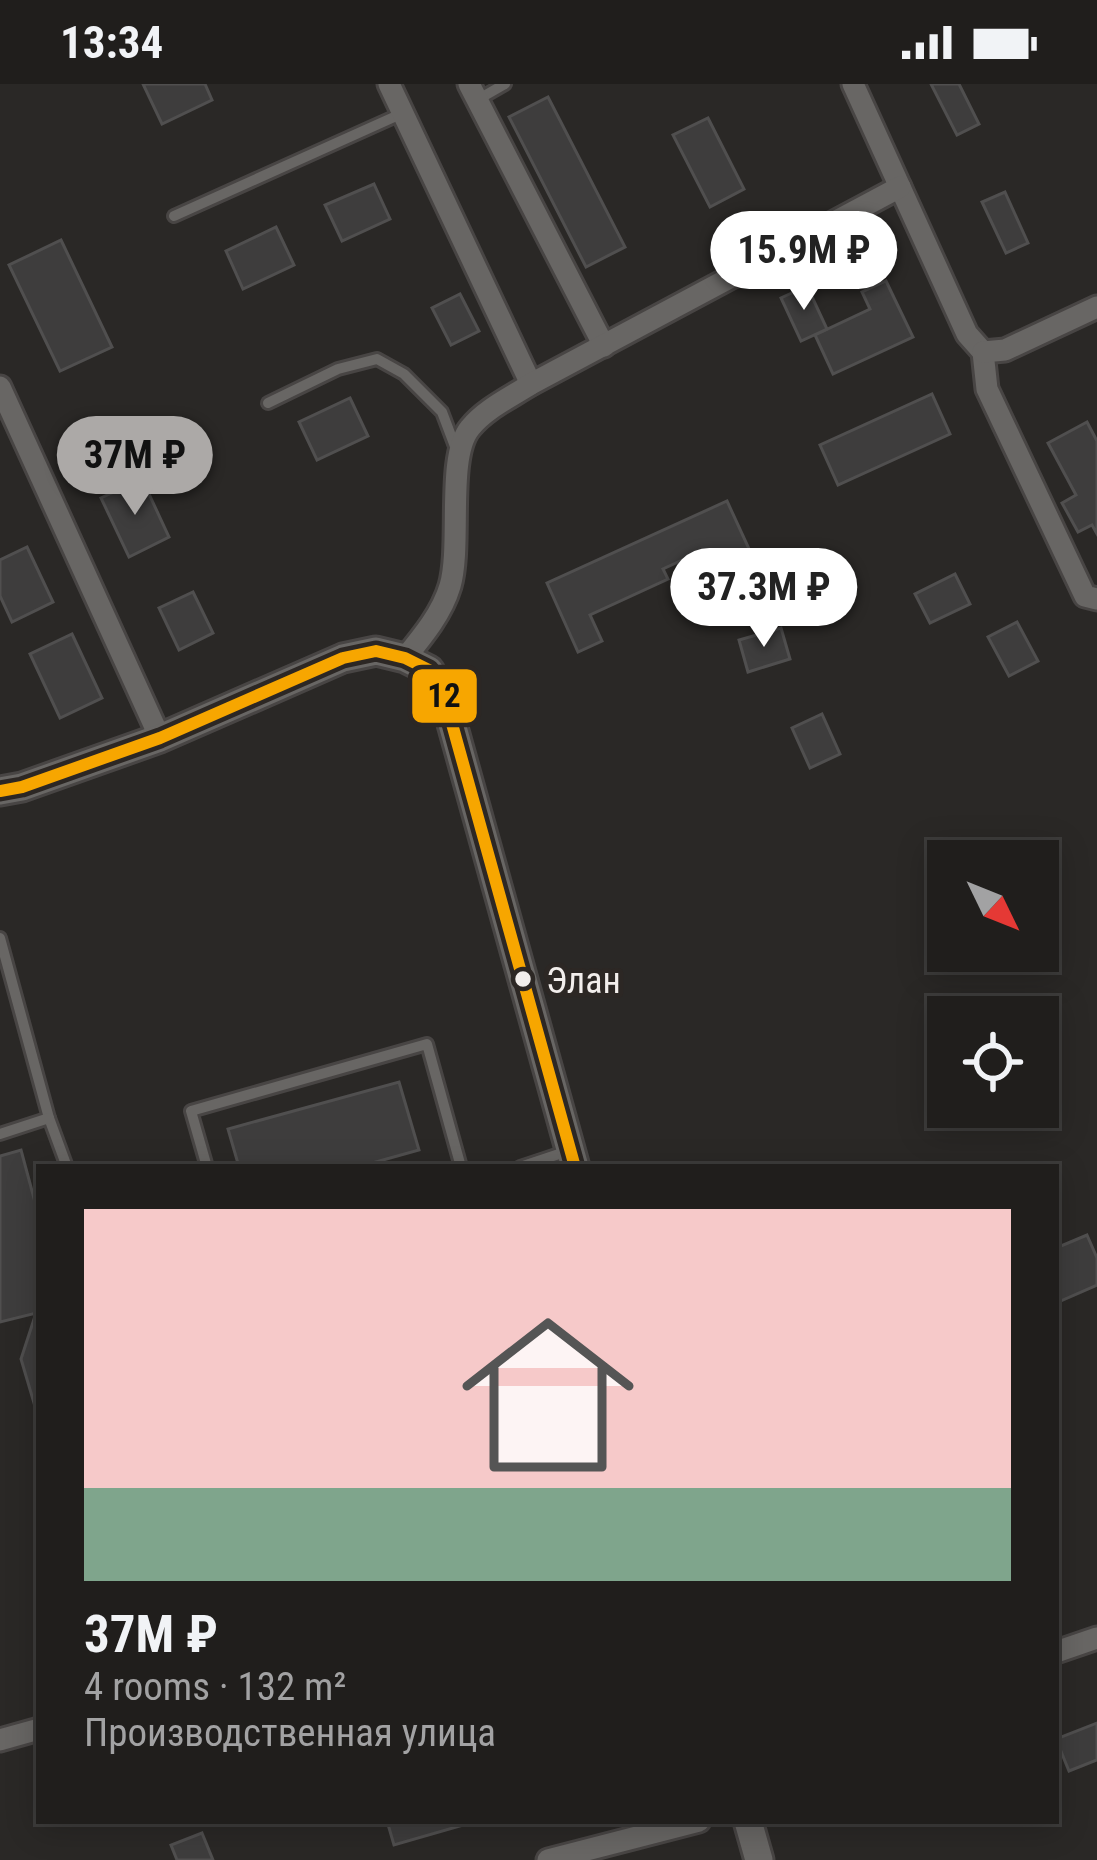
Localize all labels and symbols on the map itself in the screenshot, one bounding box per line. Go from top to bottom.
pin: 15.9M ₽ [693,211,915,313]
pin: 37M ₽ [51,416,219,518]
pin: 37.3M ₽ [653,548,875,650]
line badge: 12 [410,667,479,725]
text: 12 [427,676,461,715]
north arrow [927,840,1059,972]
place label: Элан [546,960,621,1002]
marker: Элан [512,968,534,990]

